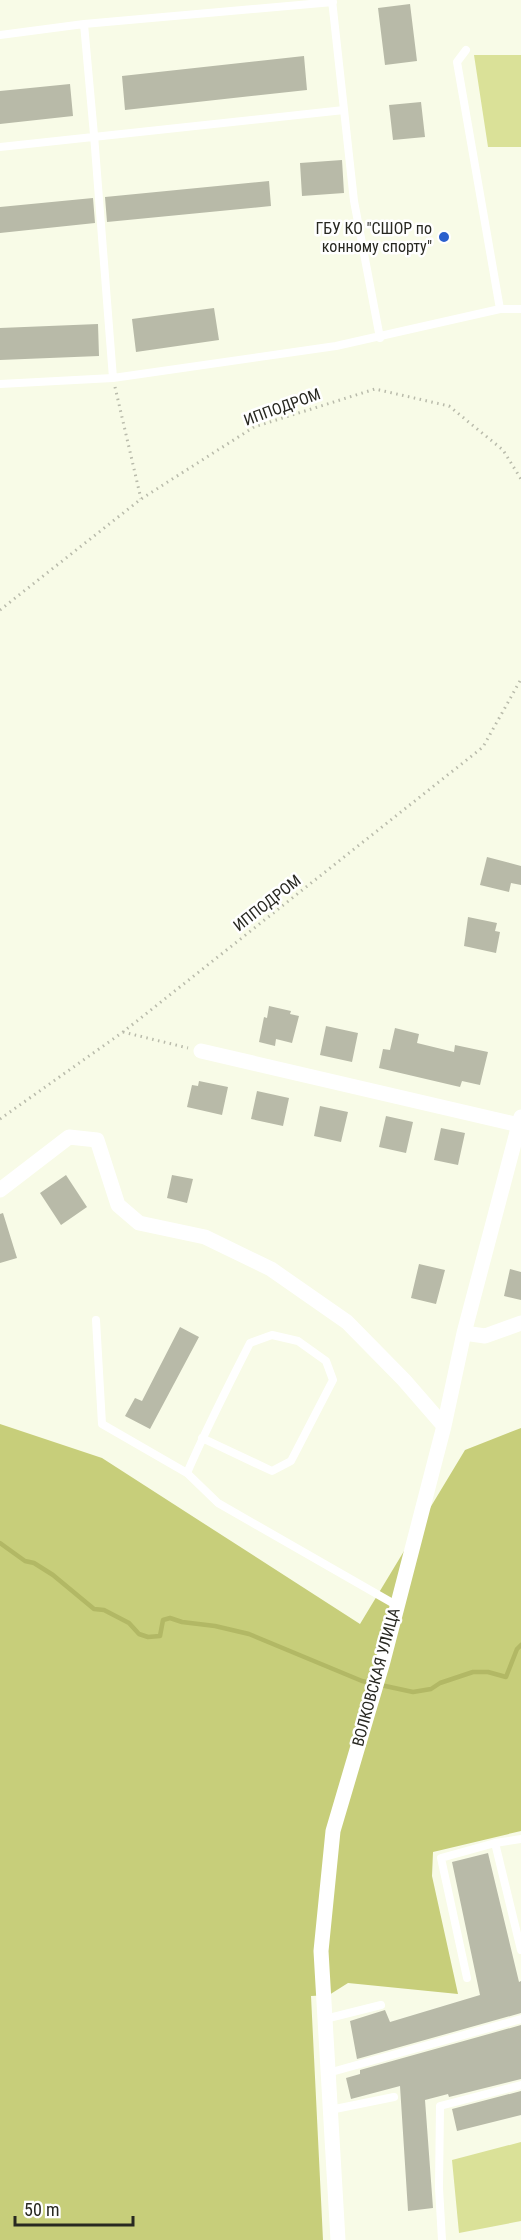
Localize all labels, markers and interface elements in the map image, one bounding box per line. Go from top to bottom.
place label: ГБУ КО "СШОР по конному спорту" [316,219,432,256]
marker: ГБУ КО "СШОР по конному спорту" [437,230,451,244]
street label: ИППОДРОМ [241,384,323,430]
street label: ИППОДРОМ [230,871,304,935]
street label: ВОЛКОВСКАЯ УЛИЦА [348,1606,404,1748]
scale bar [15,2189,134,2227]
text: 50 m [24,2199,59,2220]

